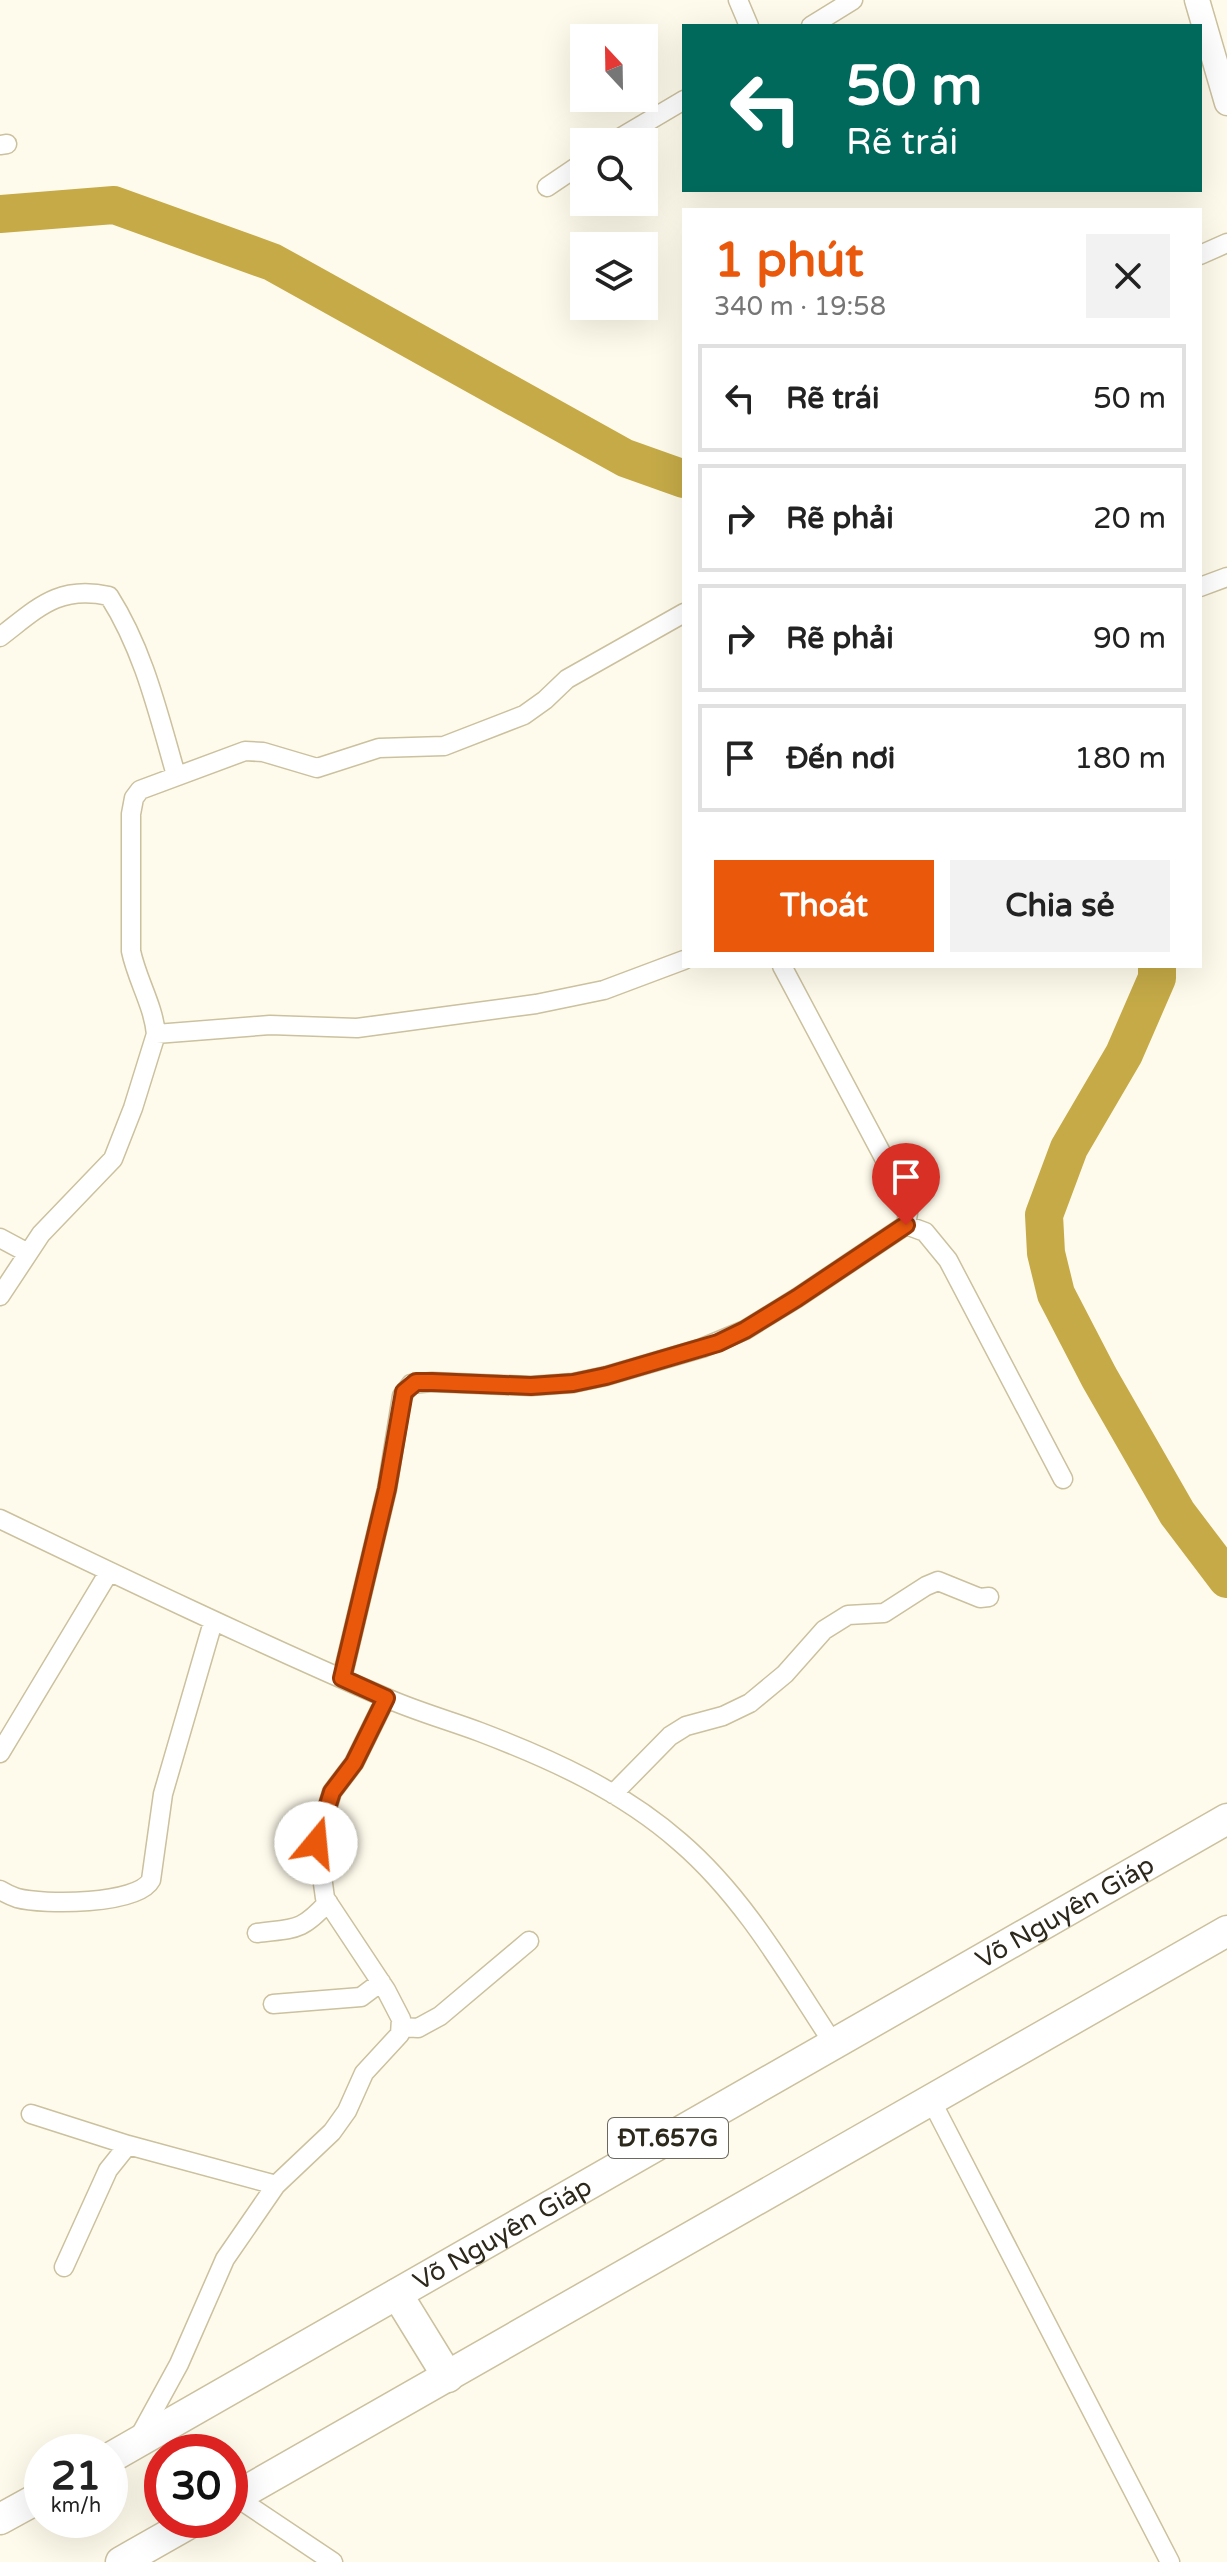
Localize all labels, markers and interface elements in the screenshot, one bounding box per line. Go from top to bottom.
north arrow [570,24,658,112]
map controls [570,24,658,320]
text: 50 m [846,53,982,120]
icon: left [714,56,818,160]
text: Rẽ trái [846,121,958,164]
button: search [570,128,658,216]
button: layers [570,232,658,320]
text: 1 phút [714,232,864,290]
button: close [1086,234,1170,318]
text: 340 m · 19:58 [714,291,886,322]
icon: left [718,376,762,420]
text: Rẽ trái [786,380,879,417]
text: 50 m [1093,380,1166,417]
icon: right [718,496,762,540]
text: Rẽ phải [786,500,894,537]
text: 20 m [1093,500,1166,537]
icon: right [718,616,762,660]
text: Rẽ phải [786,620,894,657]
text: 90 m [1093,620,1166,657]
icon: arrive [718,736,762,780]
text: Đến nơi [786,740,895,777]
text: 180 m [1074,740,1166,777]
button: Thoát [714,860,934,952]
button: Chia sẻ [950,860,1170,952]
pin [872,1143,940,1225]
icon: arrive [884,1155,928,1199]
position arrow [274,1801,358,1885]
street label: Võ Nguyên Giáp [970,1849,1160,1975]
road number: ĐT.657G [608,2118,728,2158]
street label: Võ Nguyên Giáp [408,2171,597,2297]
speed limit sign: 30 [144,2434,248,2538]
text: 21 [51,2452,101,2500]
text: km/h [51,2494,101,2518]

